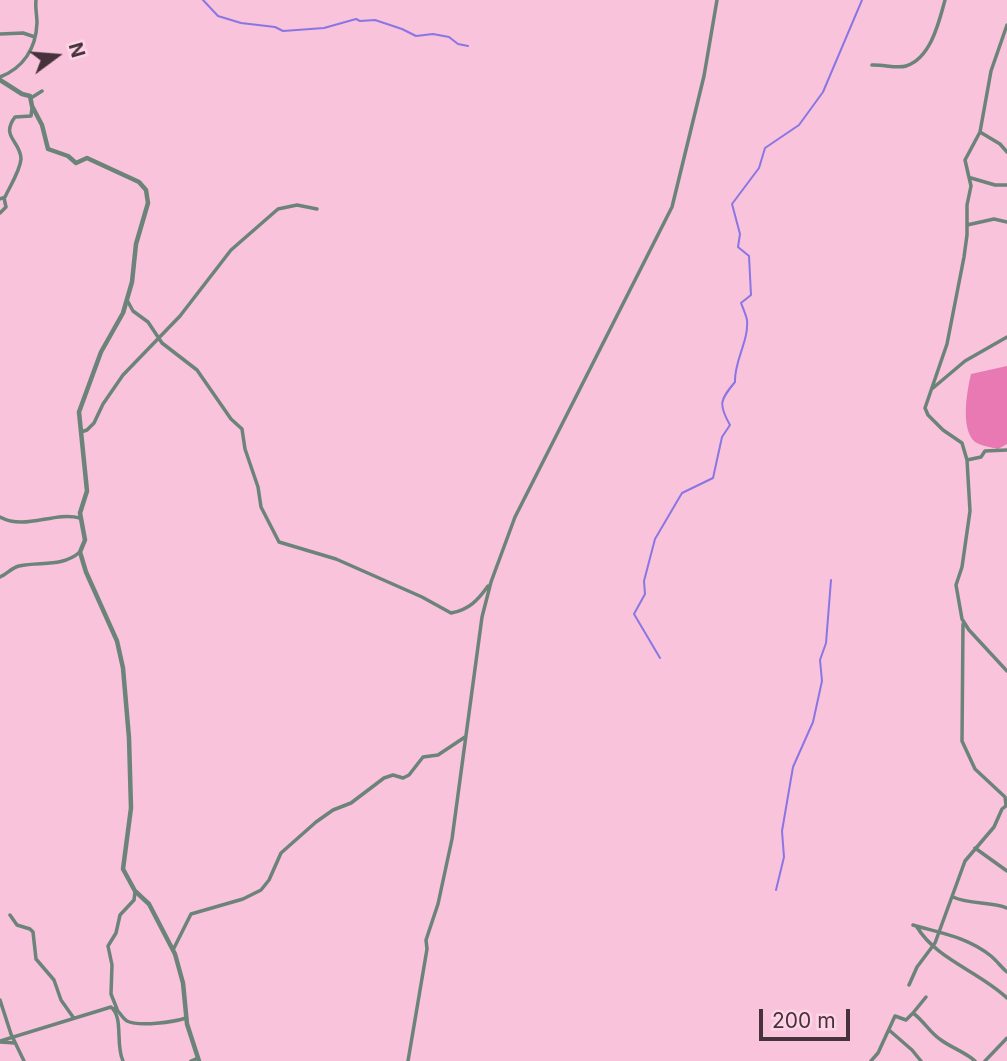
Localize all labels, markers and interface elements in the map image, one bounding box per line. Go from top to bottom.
north arrow [21,21,91,91]
text: N [64,40,90,60]
scale bar [762,995,853,1038]
text: 200 m [772,1008,836,1033]

